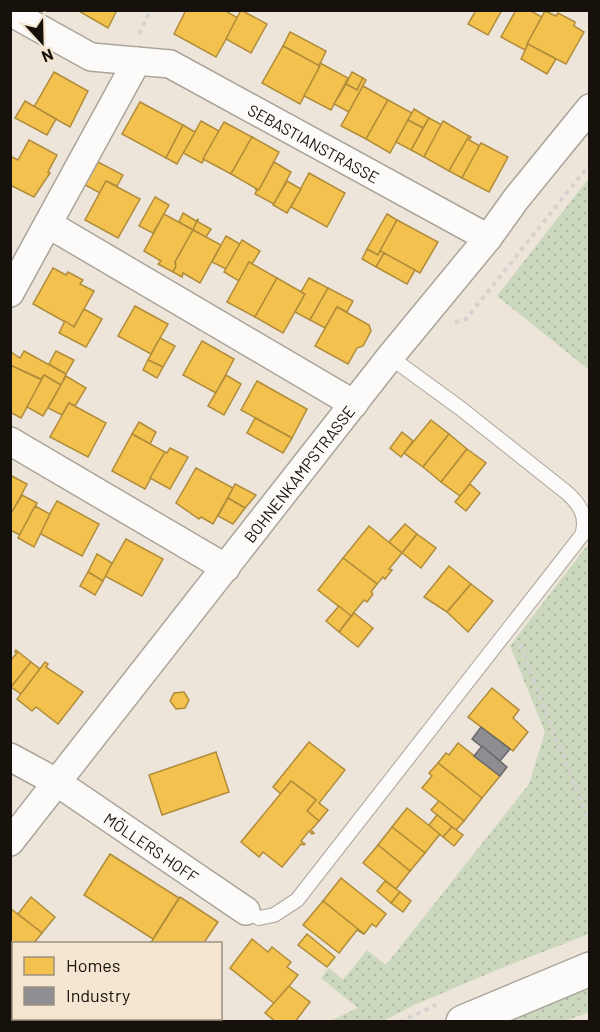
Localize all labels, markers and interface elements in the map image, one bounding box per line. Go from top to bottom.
north arrow [12,12,72,72]
text: N [39,46,56,67]
street label: SEBASTIANSTRASSE [245,99,383,186]
street label: BOHNENKAMPSTRASSE [239,401,358,546]
street label: MÖLLERS HOFF [101,808,203,886]
legend [12,942,222,1020]
text: Homes [66,954,120,976]
text: Industry [66,984,130,1006]

